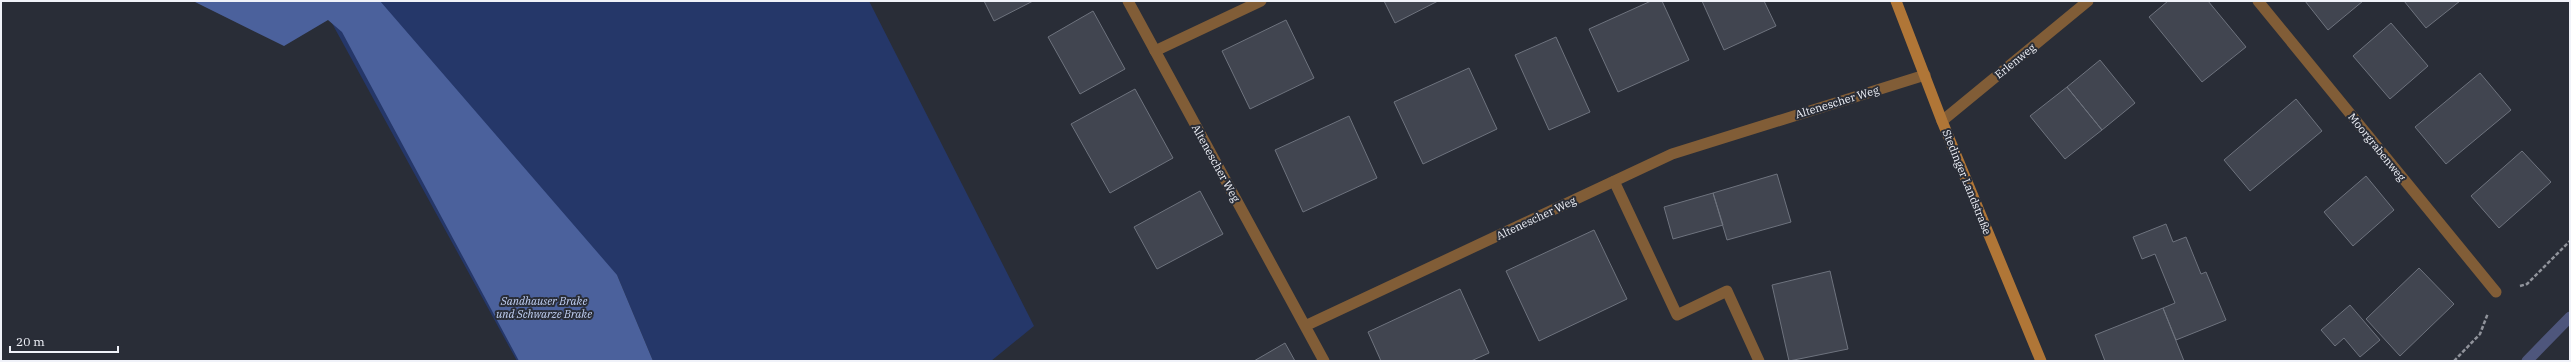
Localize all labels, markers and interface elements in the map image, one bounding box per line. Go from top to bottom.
street label: Erlenweg [1992,40,2038,82]
street label: Altenescher Weg [1793,83,1881,121]
street label: Moorgrabenweg [2345,110,2409,184]
street label: Altenescher Weg [1189,122,1243,204]
street label: Stedinger Landstraße [1940,127,1995,237]
street label: Altenescher Weg [1494,193,1578,243]
park label: Sandhauser Brake und Schwarze Brake [496,294,592,321]
scale bar [10,328,118,354]
text: 20 m [16,334,45,349]

